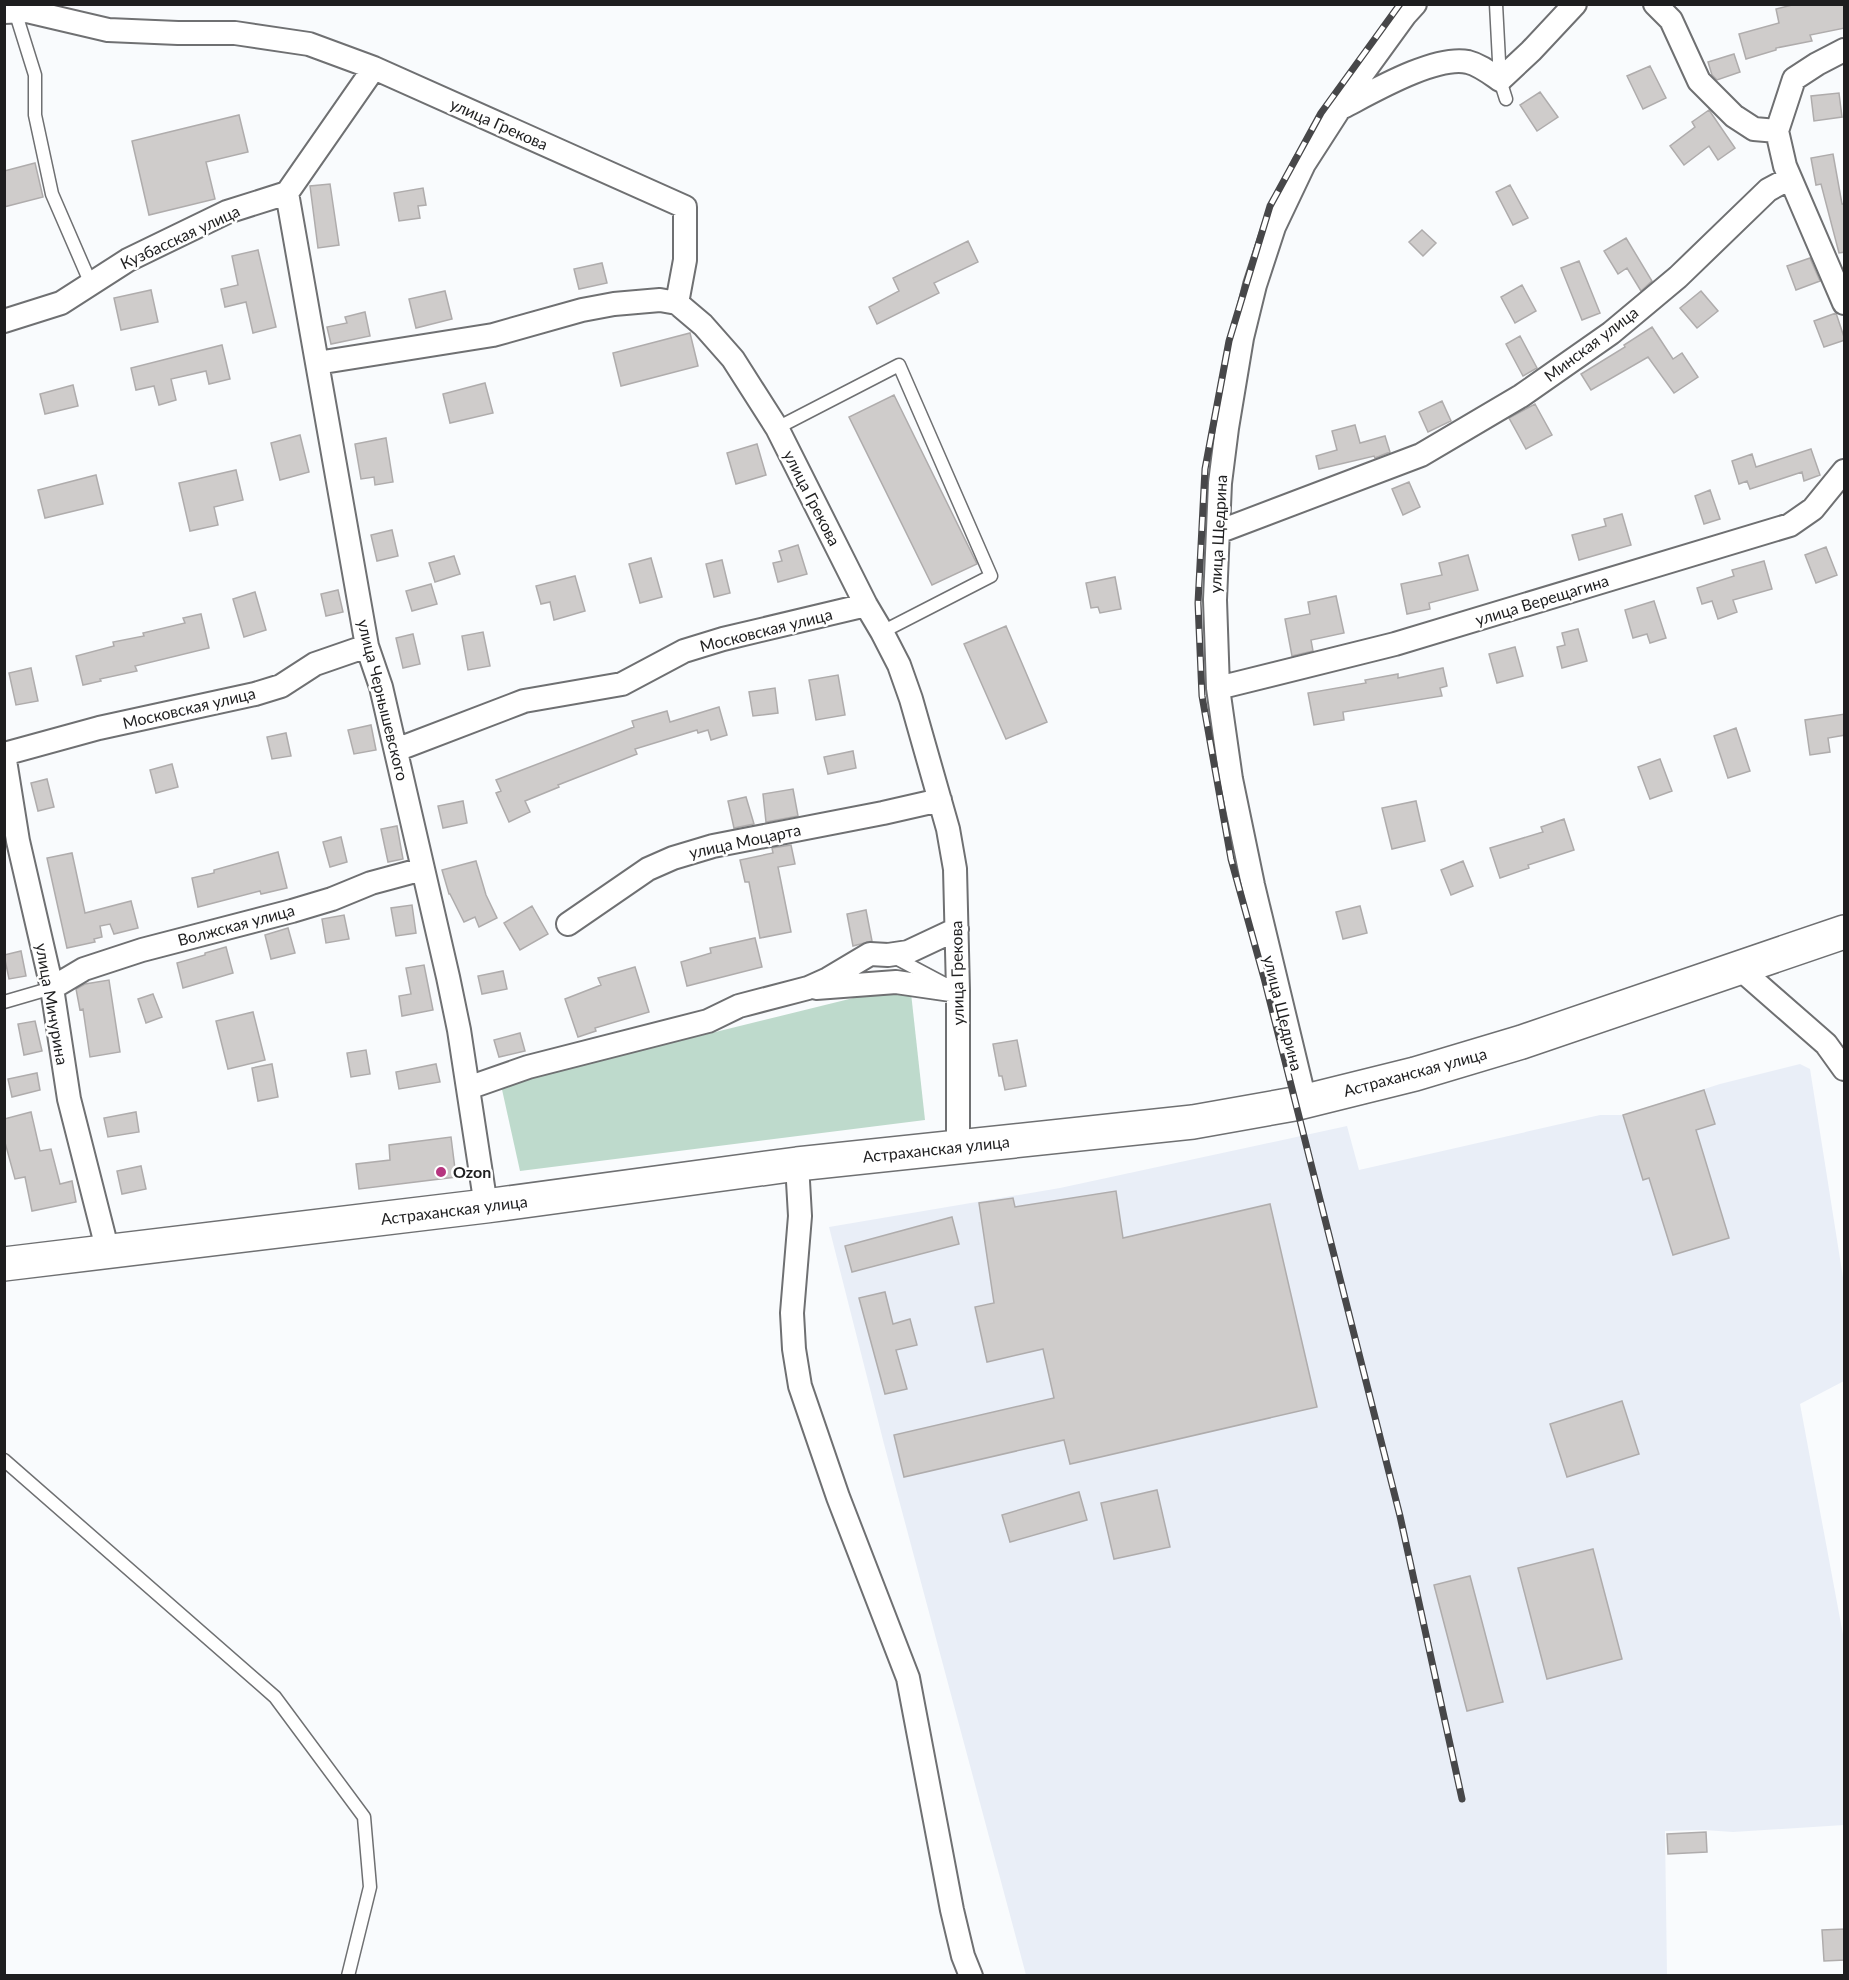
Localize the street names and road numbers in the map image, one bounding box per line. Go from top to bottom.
street label: улица Грекова [447,94,551,154]
street label: Кузбасская улица [117,201,243,273]
street label: Минская улица [1540,302,1641,385]
street label: улица Грекова [780,447,845,549]
street label: улица Щедрина [1205,474,1230,594]
street label: улица Верещагина [1473,570,1611,629]
street label: Московская улица [698,604,834,655]
street label: улица Чернышевского [354,617,413,783]
street label: Московская улица [121,683,257,732]
street label: улица Моцарта [687,819,803,862]
street label: Волжская улица [175,900,296,949]
street label: улица Грекова [946,920,967,1026]
street label: улица Мичурина [32,942,73,1066]
street label: улица Щедрина [1260,953,1307,1073]
street label: Астраханская улица [1341,1043,1489,1100]
street label: Астраханская улица [861,1131,1010,1166]
street label: Астраханская улица [379,1191,528,1228]

